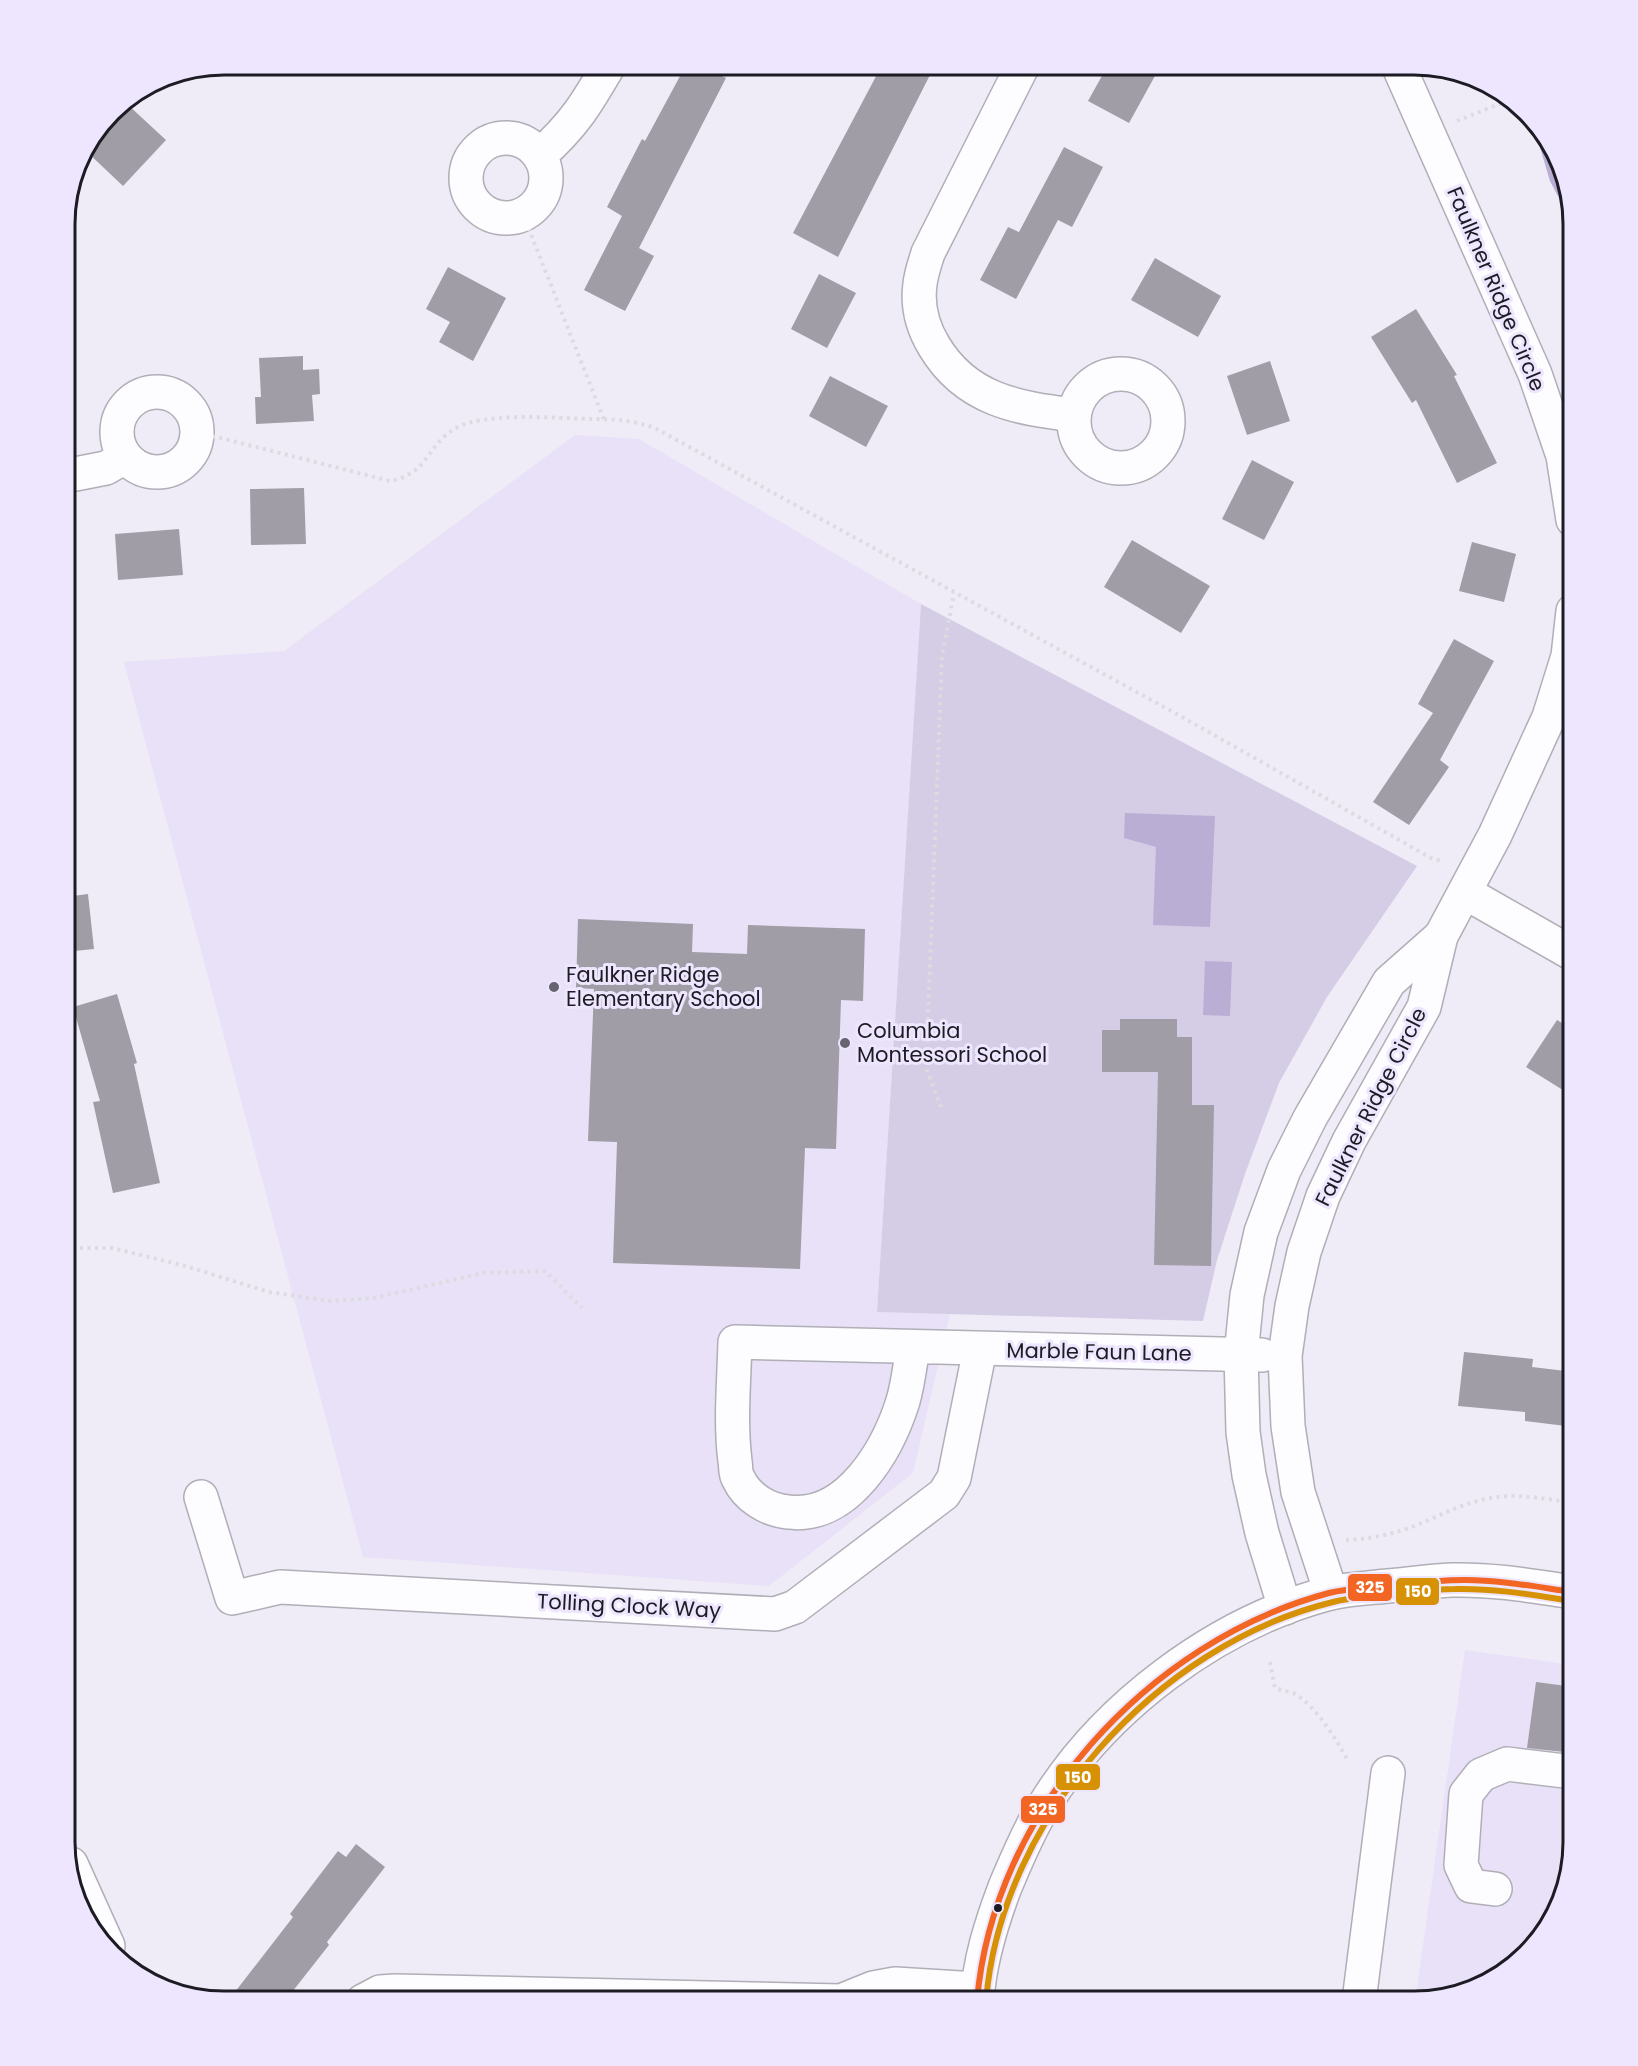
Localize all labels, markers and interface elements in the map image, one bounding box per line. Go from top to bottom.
street label: Faulkner Ridge Circle [1440,182,1553,395]
place label: Faulkner Ridge Elementary School [566,960,761,1013]
marker: Faulkner Ridge Elementary School [547,980,561,994]
street label: Faulkner Ridge Circle [1308,1003,1433,1211]
place label: Columbia Montessori School [857,1016,1047,1069]
marker: Columbia Montessori School [838,1036,852,1050]
street label: Marble Faun Lane [1006,1335,1192,1368]
line badge: 325 [1347,1573,1393,1602]
text: 325 [1355,1576,1385,1599]
line badge: 150 [1395,1577,1440,1606]
text: 150 [1405,1580,1431,1603]
street label: Tolling Clock Way [536,1586,722,1625]
line badge: 150 [1055,1763,1101,1791]
text: 150 [1065,1766,1091,1789]
line badge: 325 [1020,1795,1066,1824]
text: 325 [1028,1798,1058,1821]
unlabelled marker [992,1902,1004,1914]

